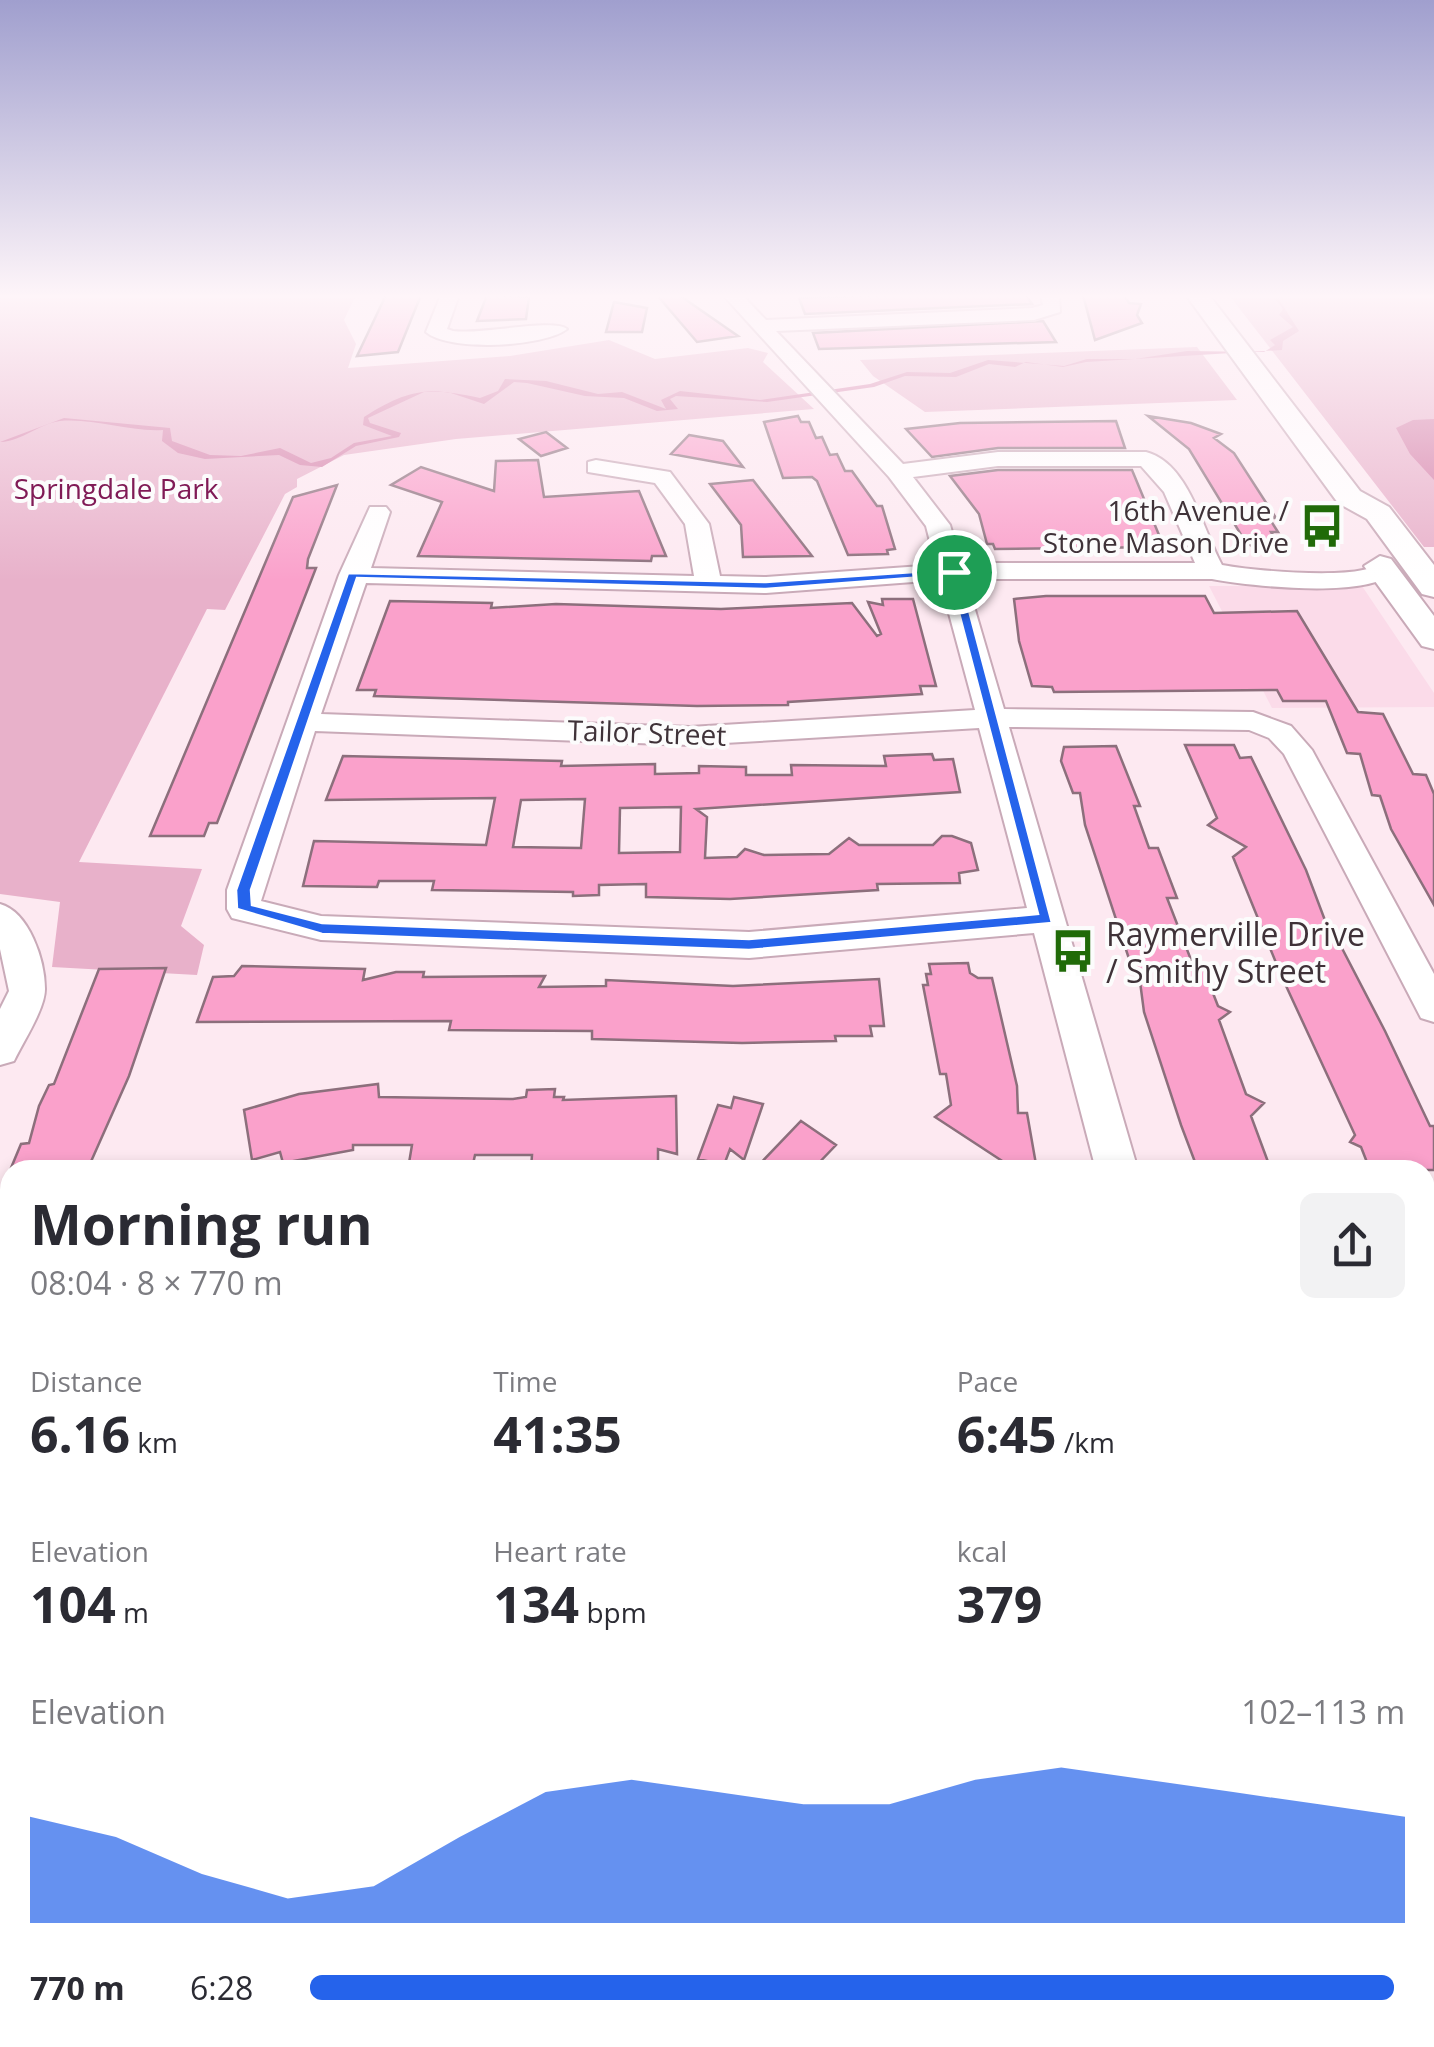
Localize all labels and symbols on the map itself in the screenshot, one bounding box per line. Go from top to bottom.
park label: Springdale Park [14,469,219,507]
place label: 16th Avenue / Stone Mason Drive [1043,491,1289,561]
bus stop icon: 16th Avenue / Stone Mason Drive [1298,502,1346,550]
pin [912,530,997,615]
street label: Tailor Street [567,710,727,754]
place label: Raymerville Drive / Smithy Street [1106,912,1365,992]
bus stop icon: Raymerville Drive / Smithy Street [1049,927,1097,975]

